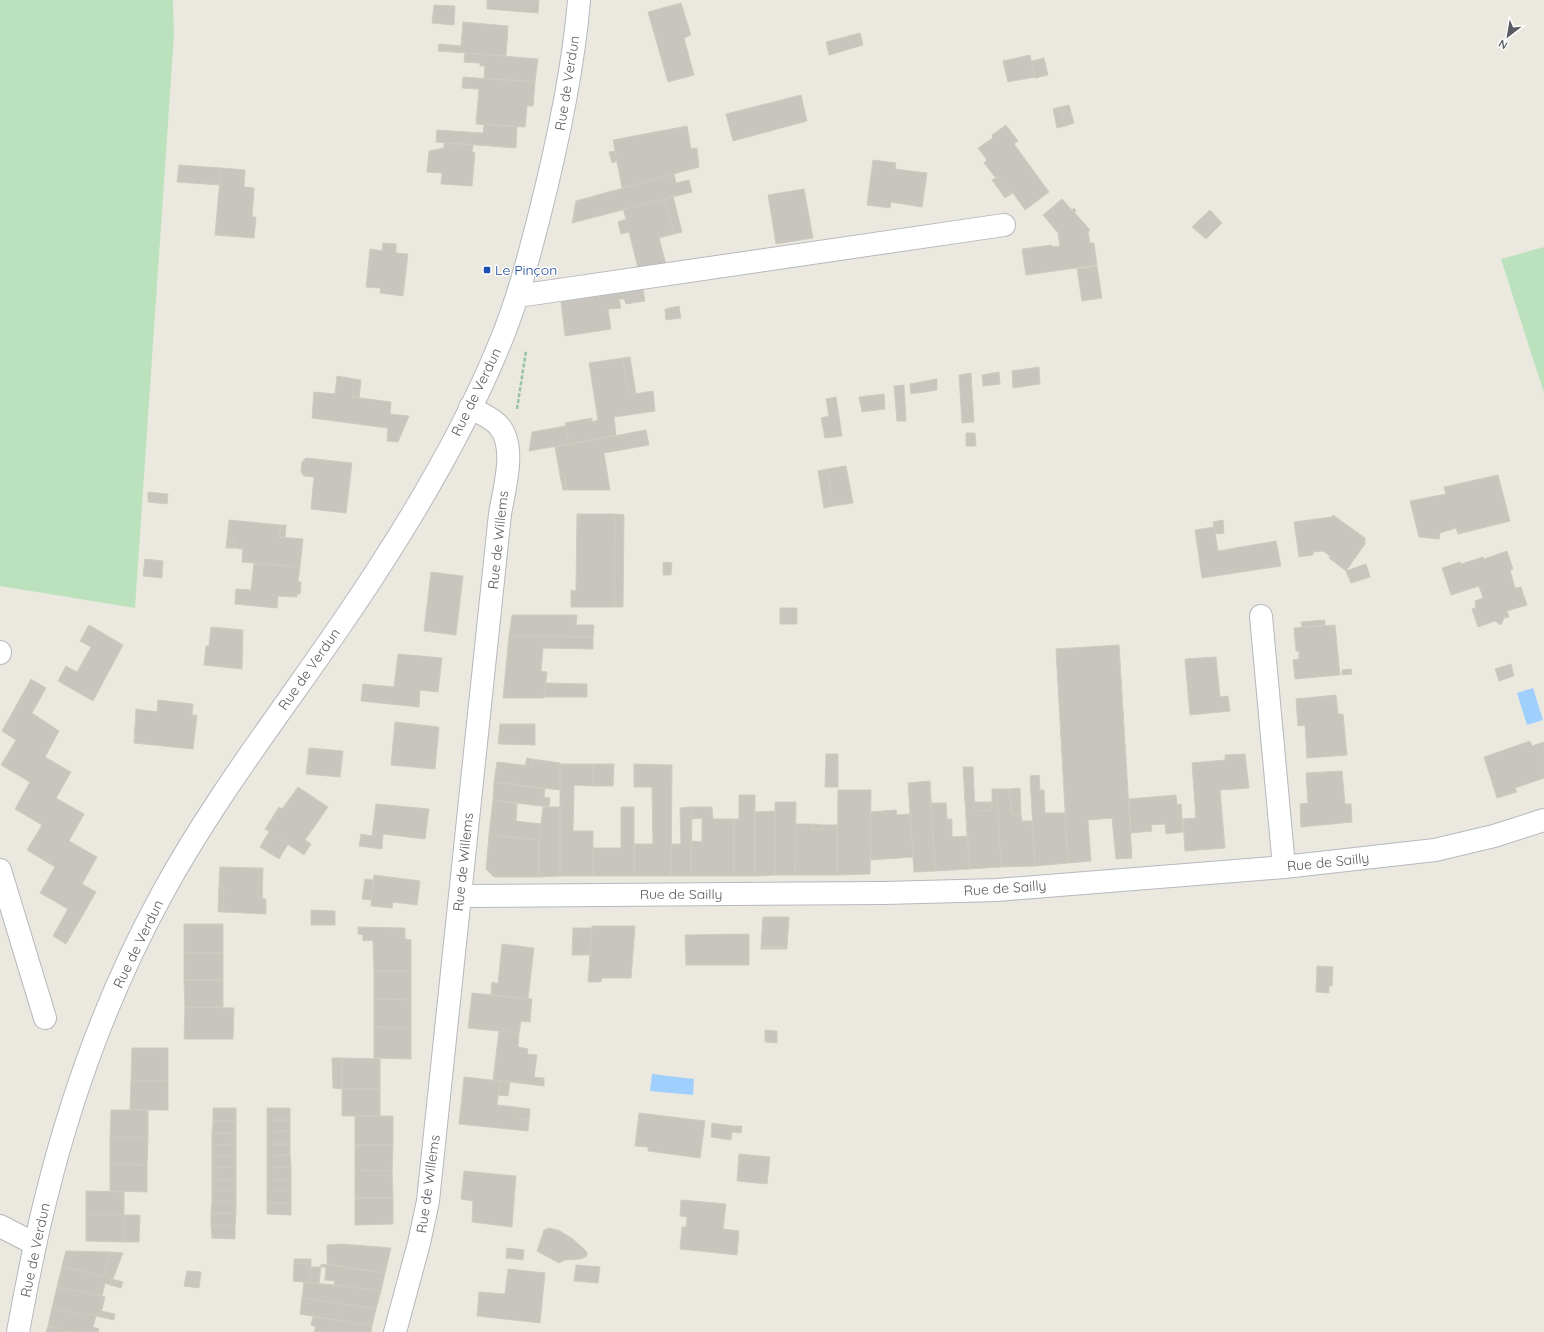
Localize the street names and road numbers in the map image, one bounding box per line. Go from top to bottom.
street label: Rue de Verdun [551,34,583,132]
street label: Rue de Verdun [447,345,505,439]
street label: Rue de Willems [484,490,512,590]
street label: Rue de Verdun [274,625,344,713]
street label: Rue de Willems [449,812,477,912]
street label: Rue de Sailly [1286,849,1370,875]
street label: Rue de Sailly [963,876,1047,900]
street label: Rue de Sailly [640,885,722,903]
street label: Rue de Verdun [109,897,167,991]
street label: Rue de Willems [412,1134,444,1234]
street label: Rue de Verdun [16,1201,54,1299]

